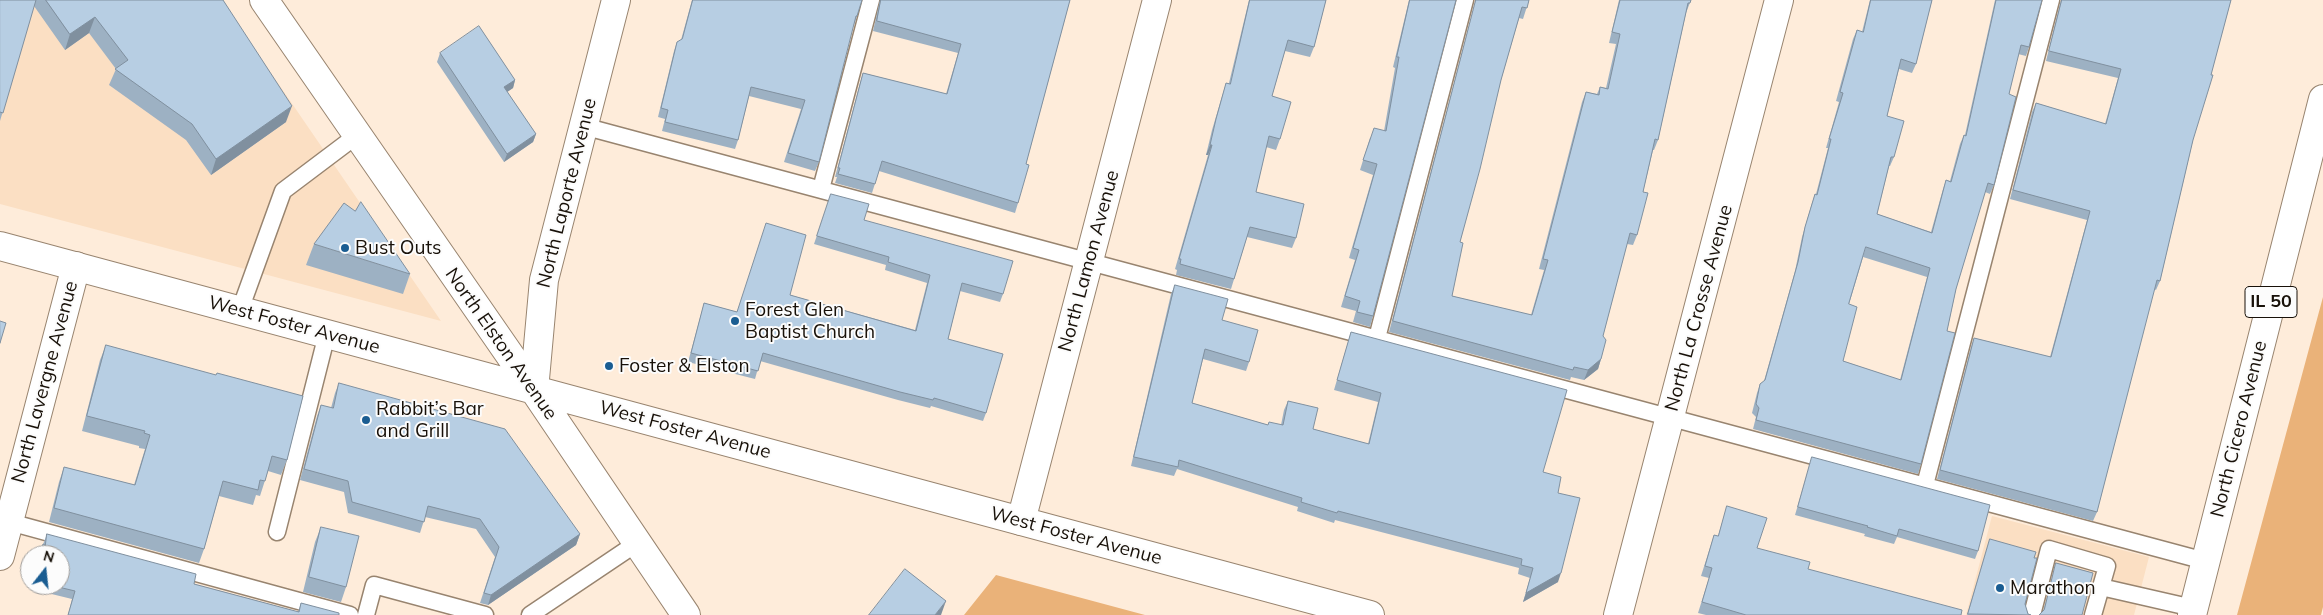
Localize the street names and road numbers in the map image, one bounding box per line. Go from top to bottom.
street label: North Laporte Avenue [532,96,602,290]
street label: North Lamon Avenue [1054,168,1124,354]
street label: North La Crosse Avenue [1660,202,1738,414]
street label: North Elston Avenue [440,264,562,424]
street label: North Lavergne Avenue [7,279,83,485]
road number: IL 50 [2245,286,2297,318]
street label: West Foster Avenue [206,291,382,359]
street label: North Cicero Avenue [2206,338,2272,520]
street label: West Foster Avenue [597,396,773,464]
street label: West Foster Avenue [988,502,1164,570]

